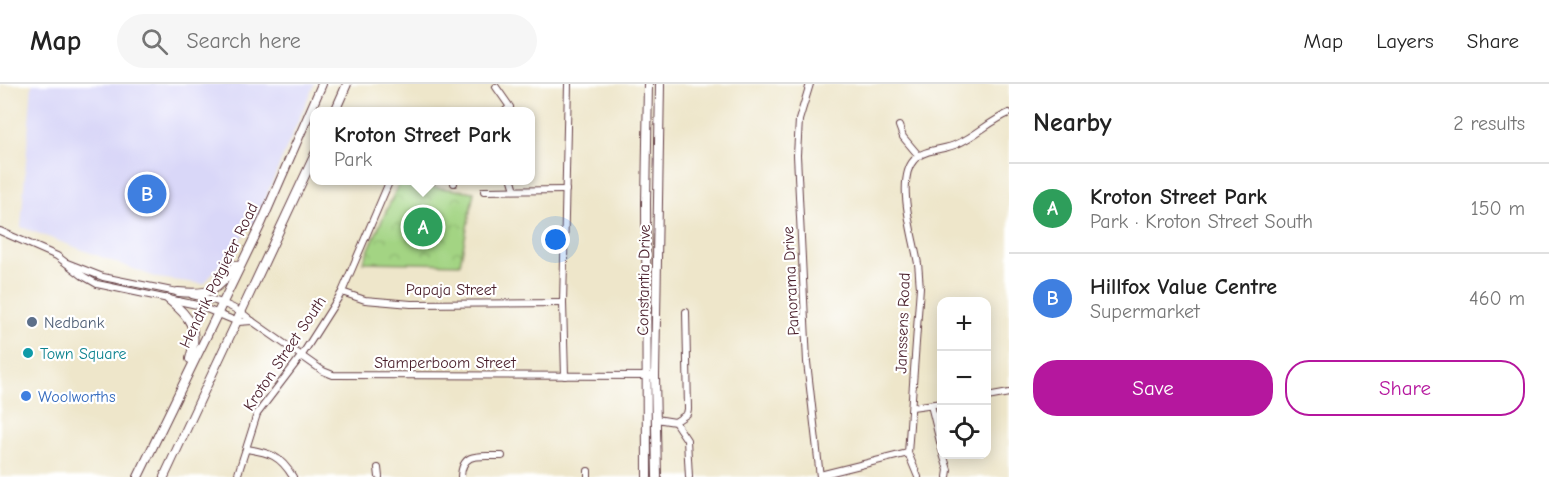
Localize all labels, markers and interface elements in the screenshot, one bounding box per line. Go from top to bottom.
search box [117,14,537,68]
text: Map [30,25,81,57]
icon: search [138,25,171,58]
text: Search here [186,28,301,54]
text: Map [1304,29,1343,53]
text: Layers [1376,29,1434,53]
text: Share [1467,29,1519,53]
popup [310,107,535,185]
text: Nearby [1033,108,1112,138]
text: 2 results [1453,112,1525,135]
text: Kroton Street Park [334,122,511,148]
text: Park [334,148,372,171]
pin: B [128,172,166,216]
text: Kroton Street Park [1090,184,1267,210]
text: A [1047,197,1058,220]
text: 150 m [1471,197,1525,220]
street label: Hendrik Potgieter Road [176,200,262,351]
pin: A [404,204,442,250]
text: Park · Kroton Street South [1090,210,1313,233]
street label: Constantia Drive [634,224,654,336]
your location [541,225,570,254]
street label: Panorama Drive [779,226,803,336]
street label: Janssens Road [892,272,914,374]
text: Hillfox Value Centre [1090,274,1277,300]
street label: Papaja Street [406,281,497,299]
text: B [1046,287,1059,310]
text: 460 m [1469,287,1525,310]
street label: Kroton Street South [240,293,330,414]
map controls [937,297,991,459]
button: + [937,297,991,351]
text: Supermarket [1090,300,1200,323]
place label: Nedbank [44,314,105,332]
marker: Nedbank [25,315,39,329]
place label: Town Square [40,345,127,363]
marker: Town Square [21,346,35,360]
button: − [937,351,991,405]
street label: Stamperboom Street [374,354,516,372]
button: Save [1033,360,1273,416]
button: Share [1285,360,1525,416]
place label: Woolworths [38,388,116,406]
marker: Woolworths [19,389,33,403]
button: locate [937,405,991,459]

